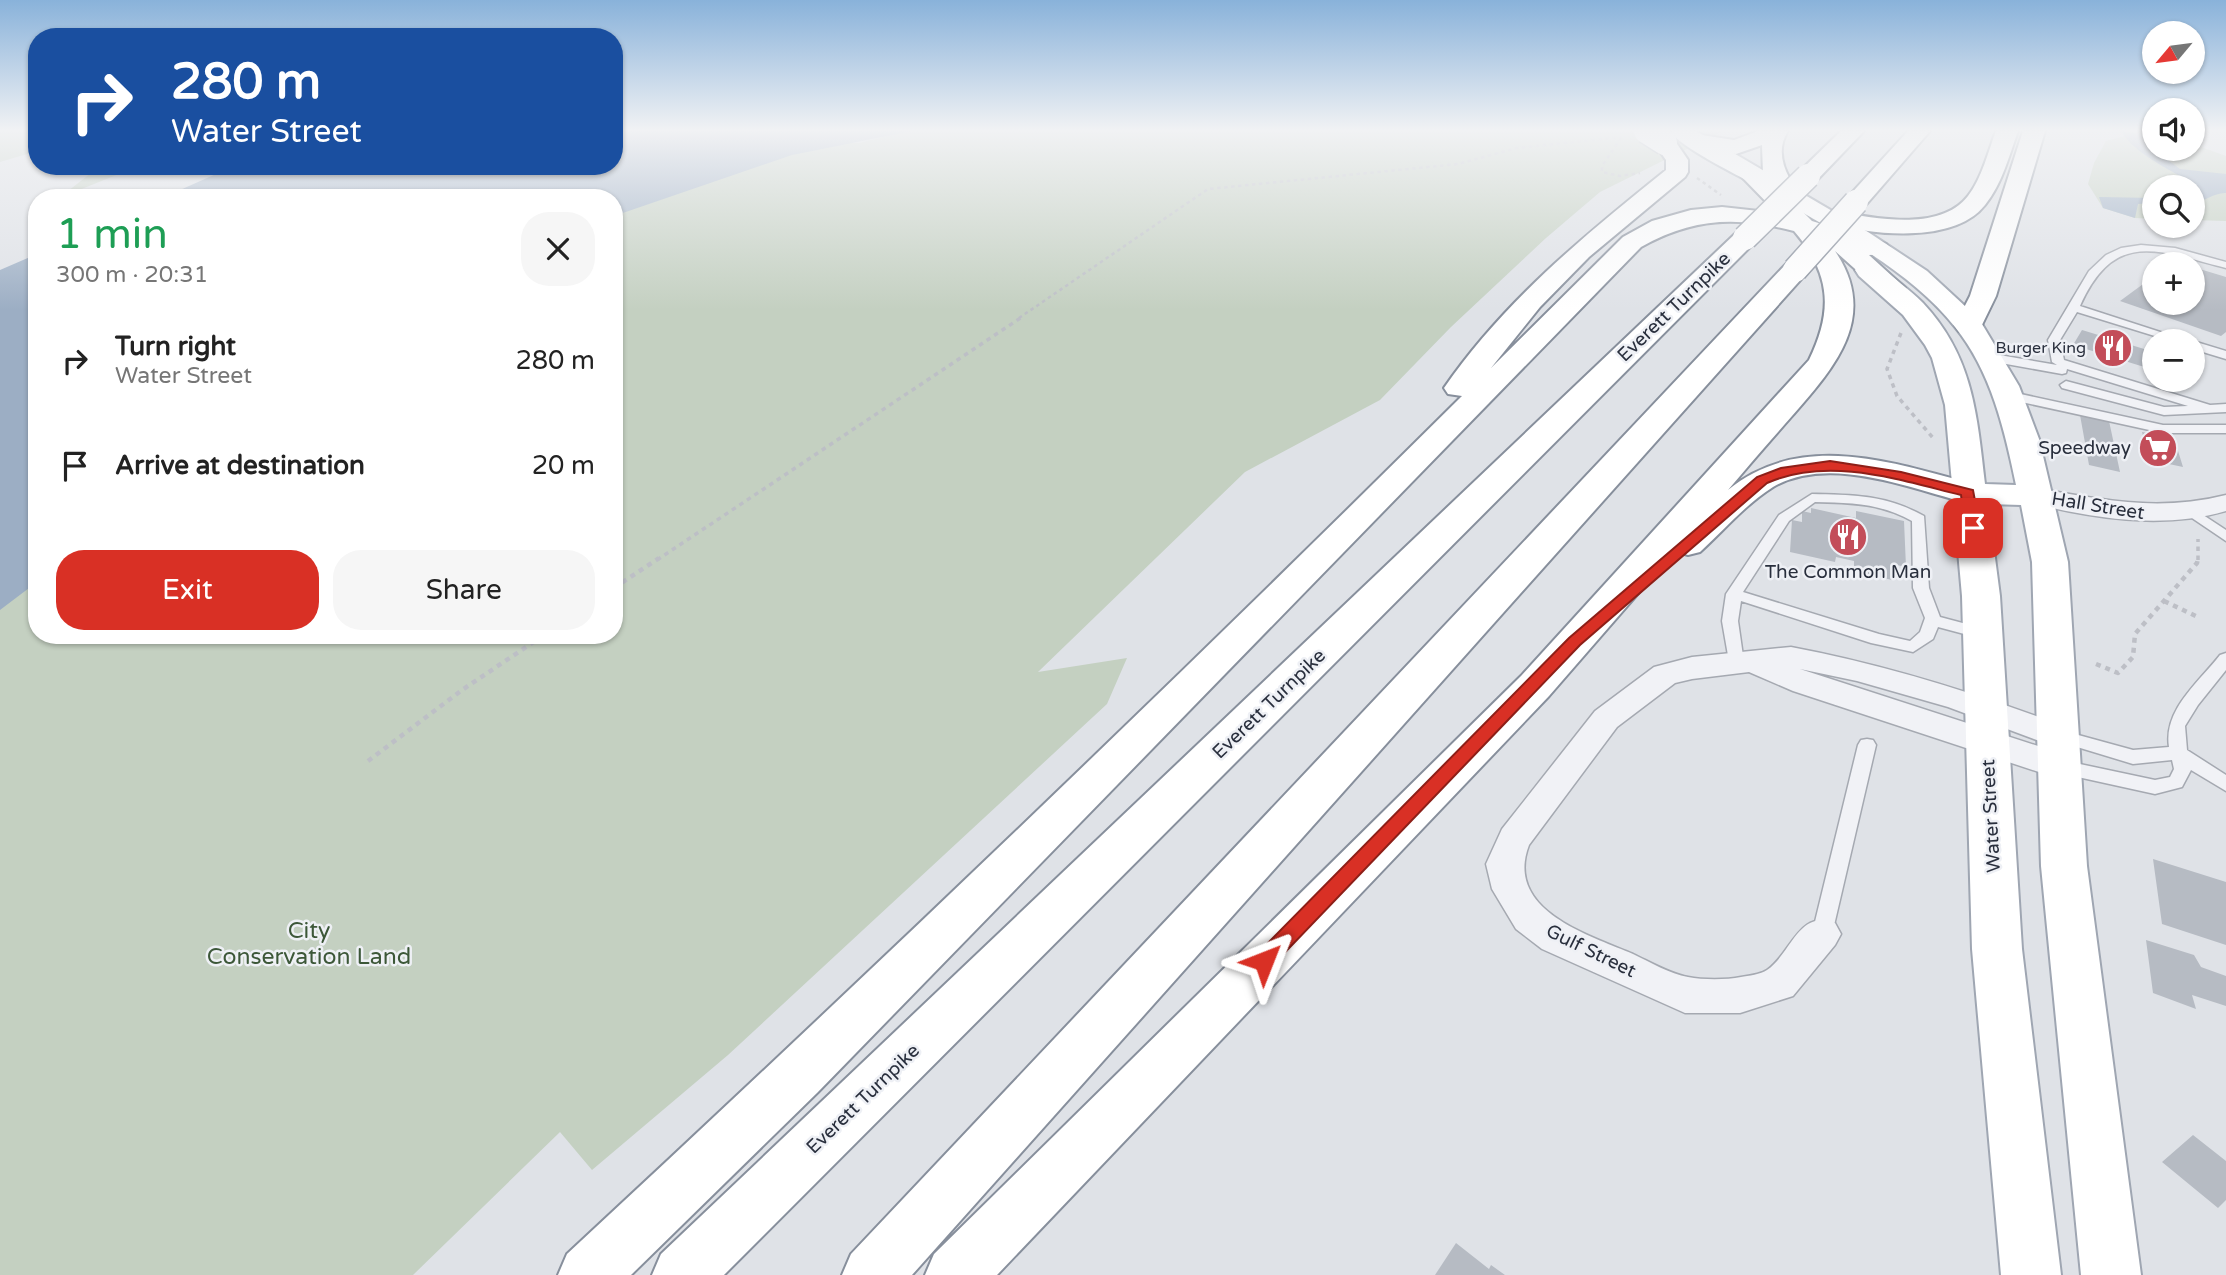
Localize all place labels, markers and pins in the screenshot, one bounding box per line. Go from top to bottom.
restaurant icon: Burger King [2092,327,2134,369]
place label: Burger King [1995,338,2086,358]
supermarket icon: Speedway [2137,427,2179,469]
place label: Speedway [2038,437,2131,459]
pin [1943,498,2003,558]
restaurant icon: The Common Man [1827,516,1869,558]
place label: The Common Man [1765,561,1931,583]

